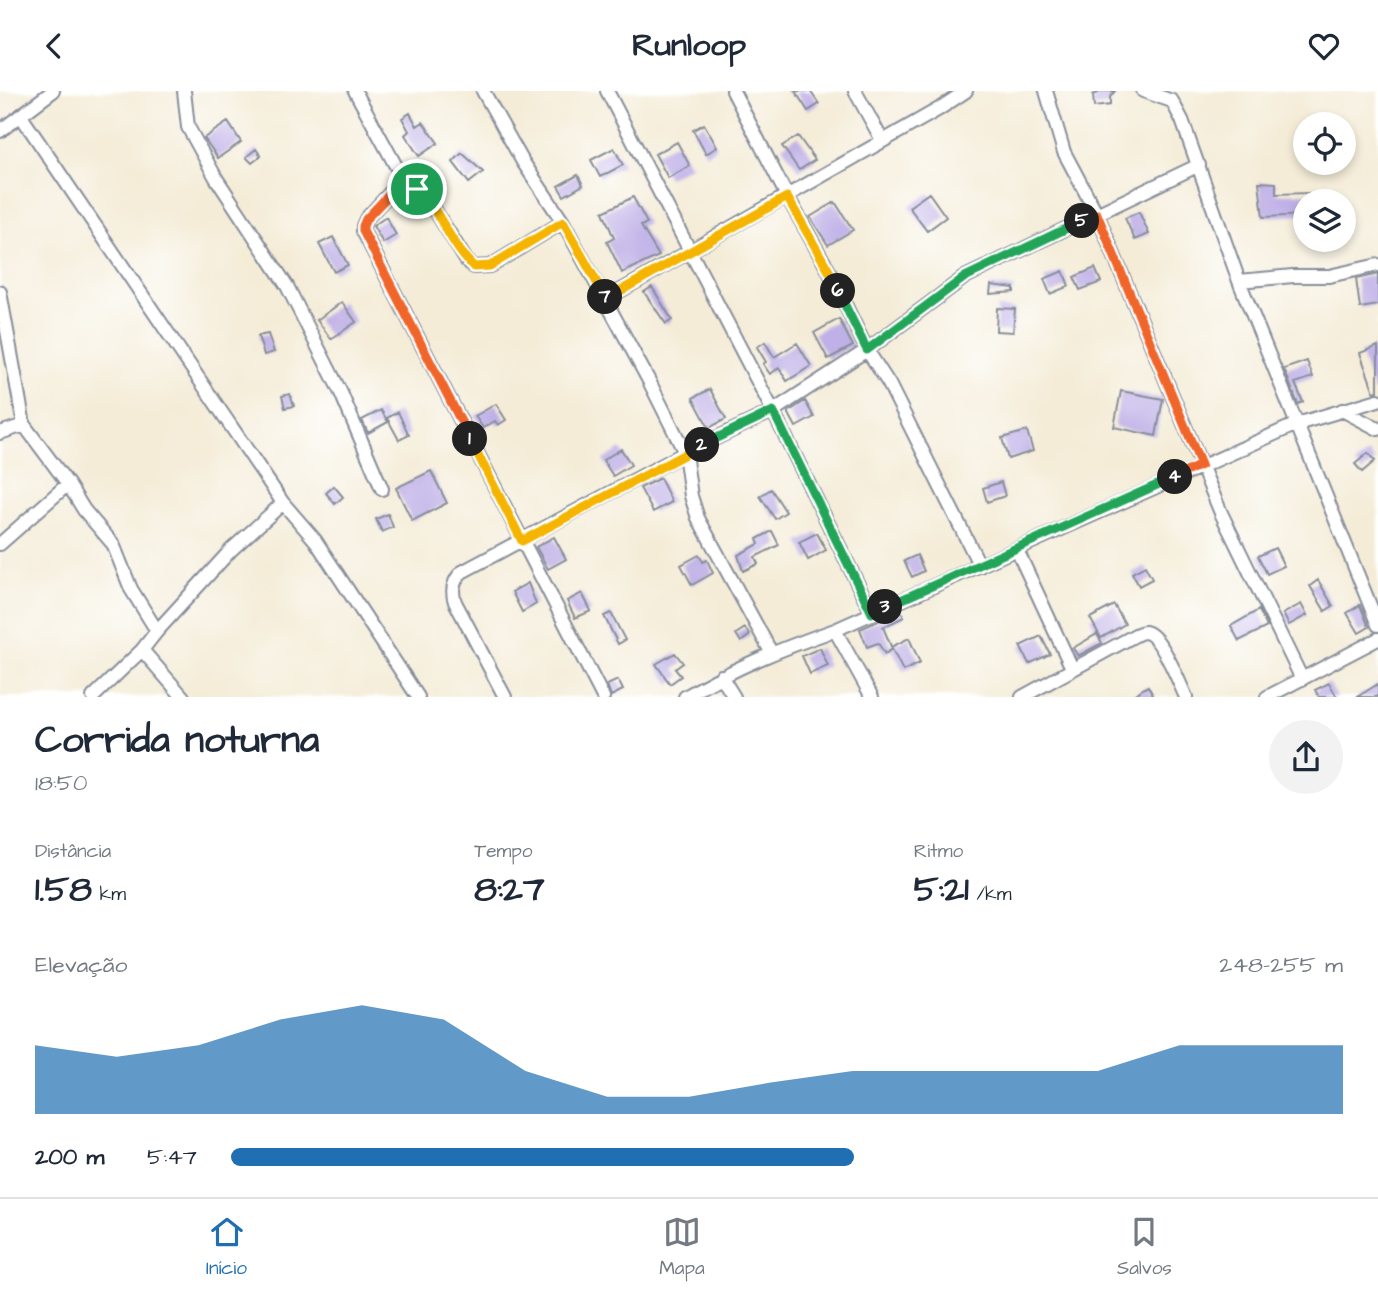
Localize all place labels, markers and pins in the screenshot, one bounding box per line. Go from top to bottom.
pin [387,159,447,219]
pin: 5 [1064,204,1100,239]
pin: 6 [820,273,856,309]
pin: 7 [588,279,622,315]
pin: 1 [452,421,488,457]
pin: 2 [684,427,720,463]
pin: 4 [1158,459,1192,495]
pin: 3 [868,589,903,625]

